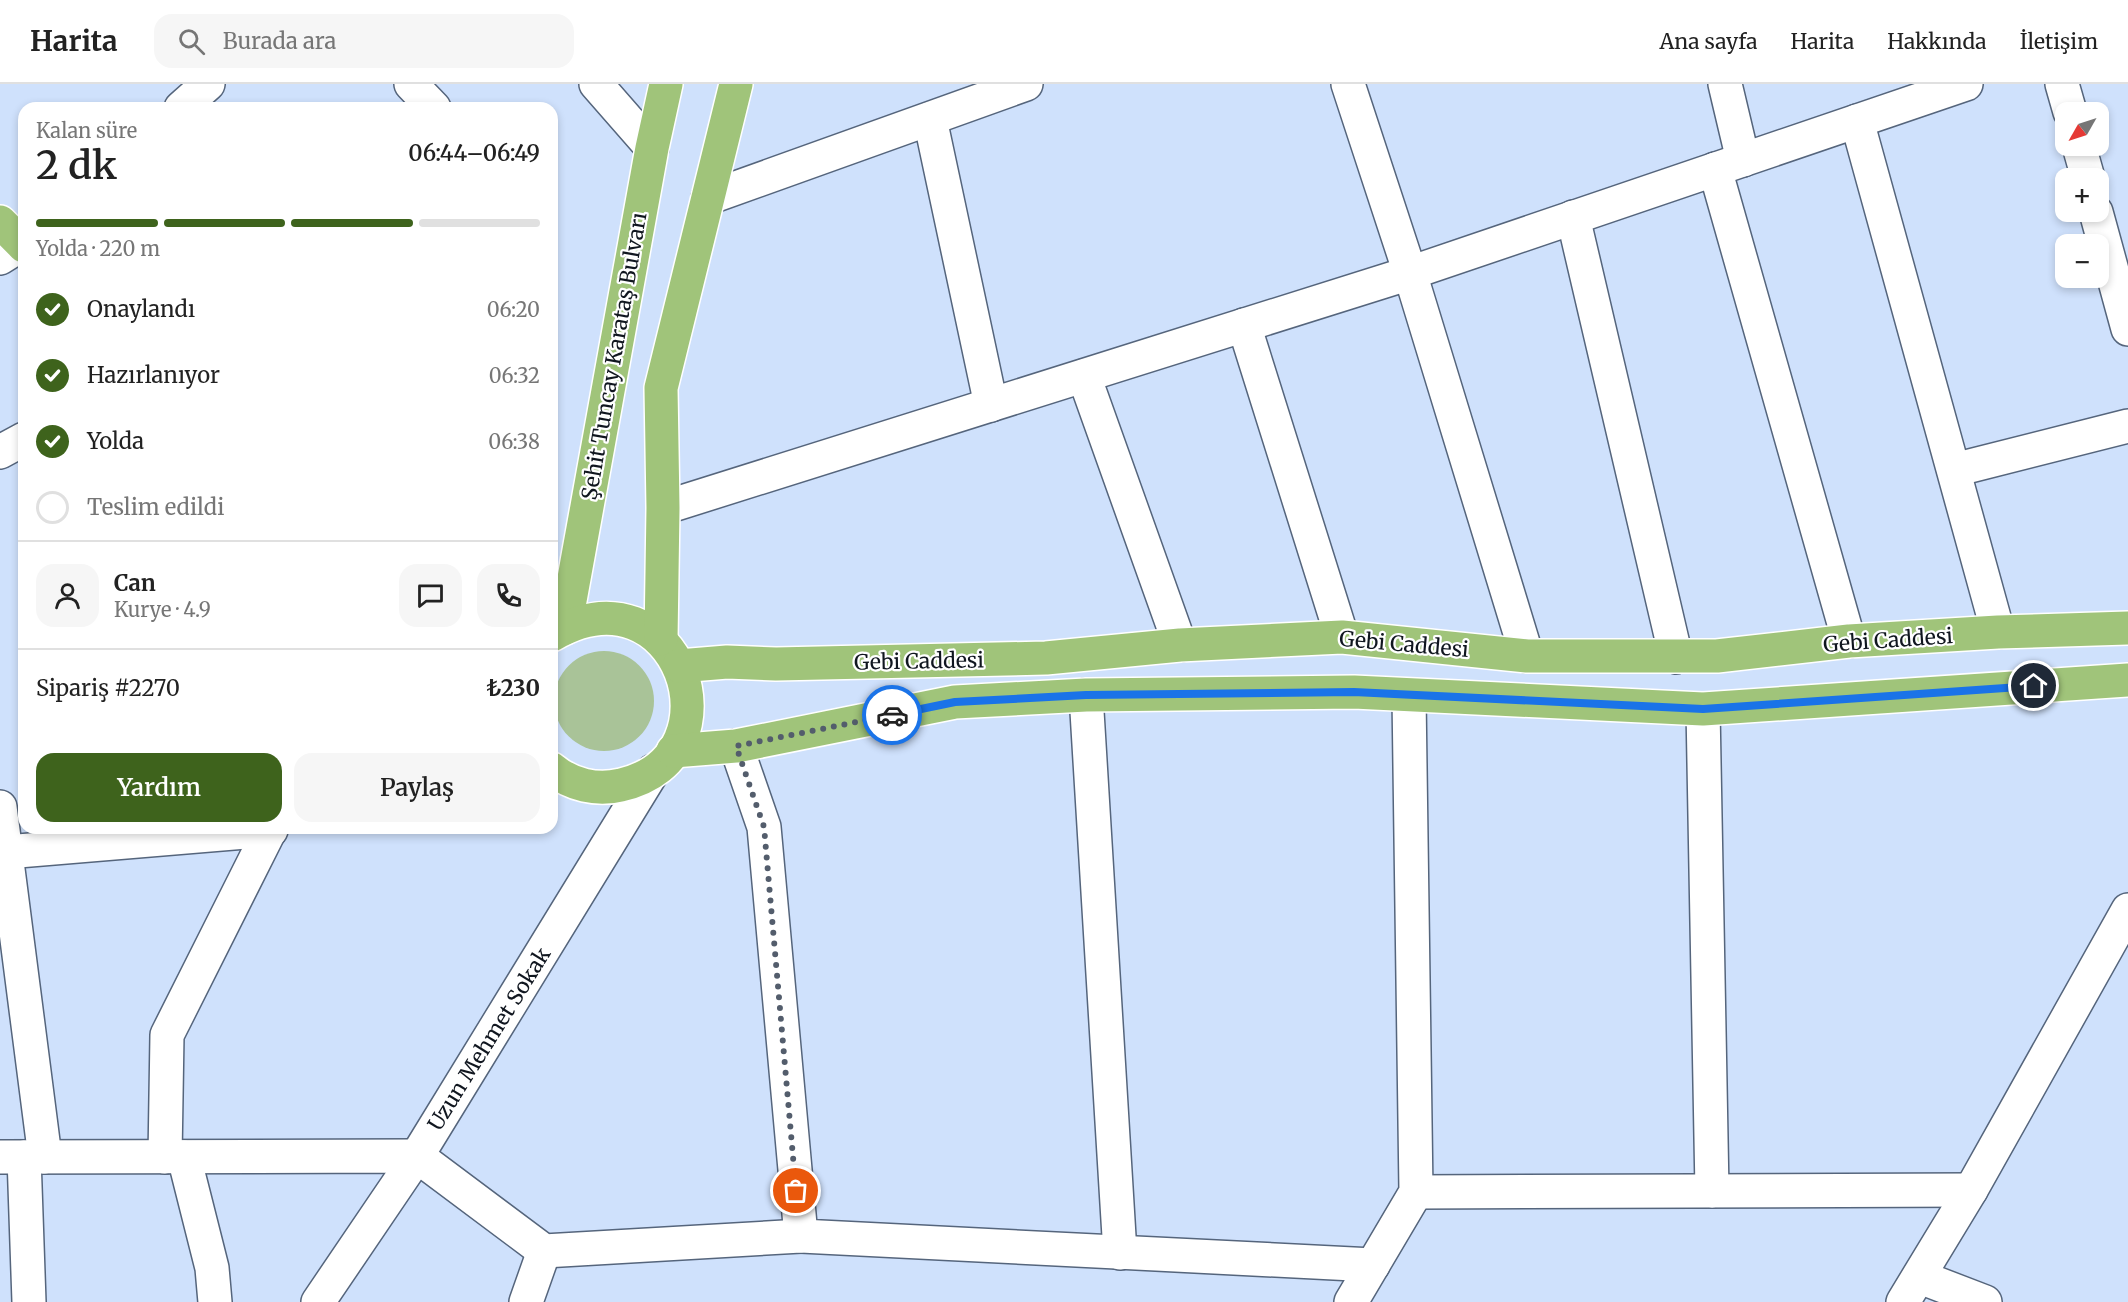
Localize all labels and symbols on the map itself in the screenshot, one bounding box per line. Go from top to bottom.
north arrow [2055,102,2109,156]
street label: Şehit Tuncay Karataş Bulvarı [575,210,653,502]
street label: Gebi Caddesi [1822,622,1954,658]
street label: Gebi Caddesi [1338,625,1470,663]
street label: Gebi Caddesi [854,646,984,676]
pin [2008,660,2059,711]
courier [862,685,922,745]
street label: Uzun Mehmet Sokak [422,942,557,1136]
pin [770,1165,821,1216]

